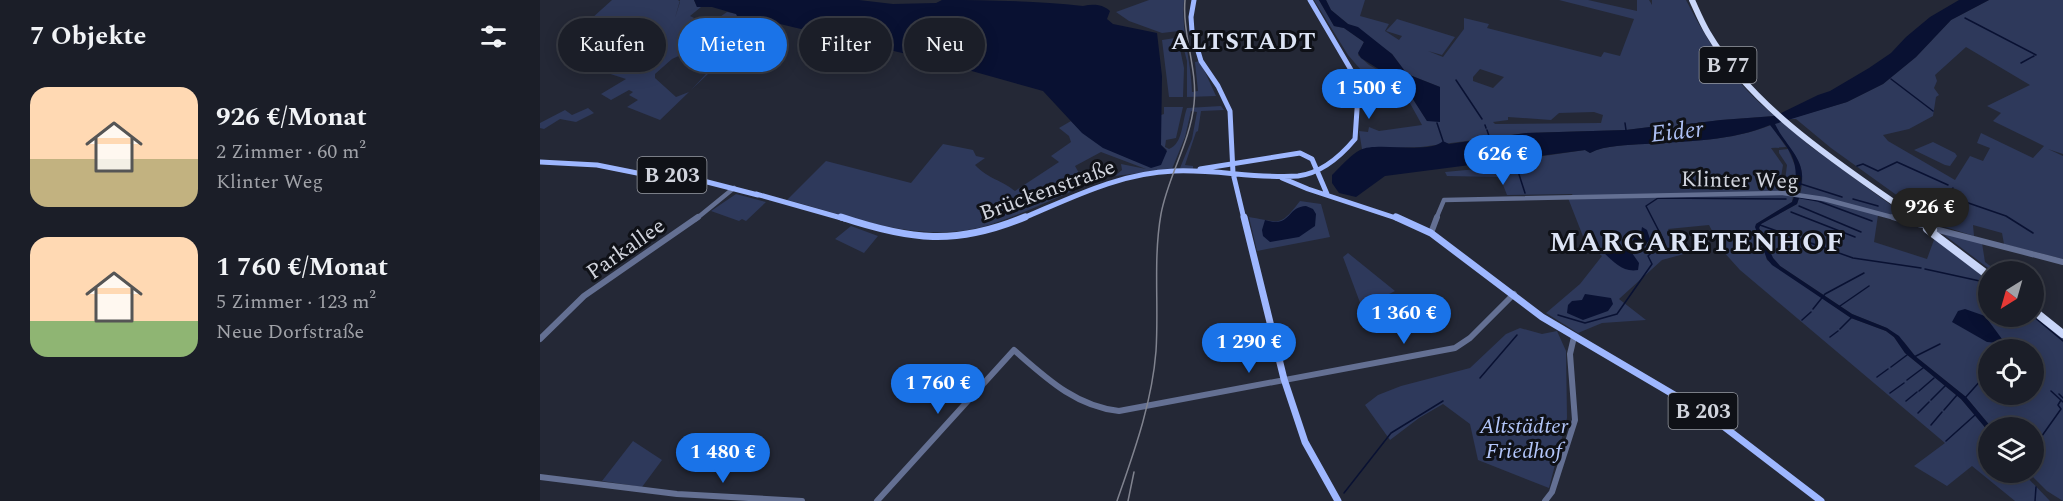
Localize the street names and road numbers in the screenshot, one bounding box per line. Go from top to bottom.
road number: B 77 [1700,47,1756,83]
street label: Brückenstraße [975,151,1120,230]
road number: B 203 [638,157,706,193]
street label: Klinter Weg [1681,163,1799,198]
street label: Parkallee [580,210,672,289]
road number: B 203 [1668,393,1738,429]

